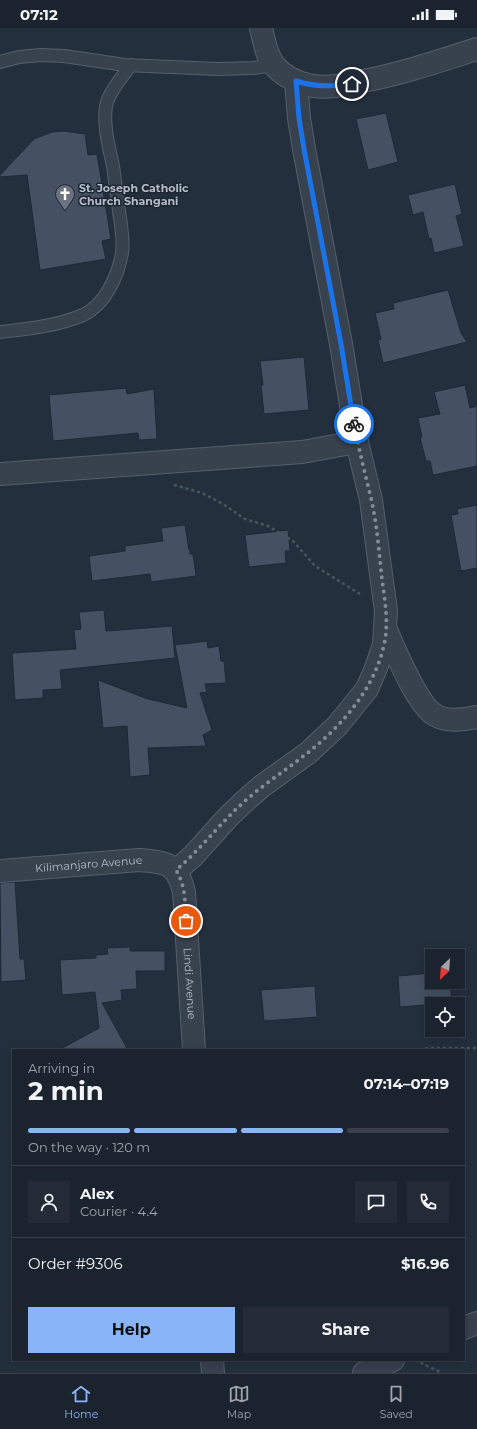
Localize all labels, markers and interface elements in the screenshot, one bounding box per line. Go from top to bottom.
text: 07:12 [20,5,58,24]
pin [335,67,369,101]
icon: home [341,73,363,95]
place label: St. Joseph Catholic Church Shangani [79,181,189,208]
church icon: St. Joseph Catholic Church Shangani [54,183,76,211]
courier [334,404,374,444]
icon: bike [343,413,365,435]
street label: Kilimanjaro Avenue [35,853,143,875]
pin [169,904,203,938]
icon: bag [175,910,197,932]
street label: Lindi Avenue [181,947,199,1020]
north arrow [425,949,465,989]
map controls [425,949,465,1037]
button: locate [425,997,465,1037]
text: Arriving in [28,1060,95,1076]
text: 07:14–07:19 [364,1074,449,1093]
text: 2 min [28,1075,104,1107]
text: On the way · 120 m [28,1139,150,1155]
button: person [28,1181,70,1223]
button: chat [355,1181,397,1223]
button: phone [407,1181,449,1223]
text: Alex [80,1184,114,1203]
text: Courier · 4.4 [80,1203,158,1219]
text: Order #9306 [28,1254,123,1273]
text: $16.96 [401,1254,449,1273]
button: Help [28,1307,235,1353]
button: Share [243,1307,449,1353]
tab: Home [64,1383,98,1421]
tab: Map [227,1383,251,1421]
tab: Saved [380,1383,413,1421]

